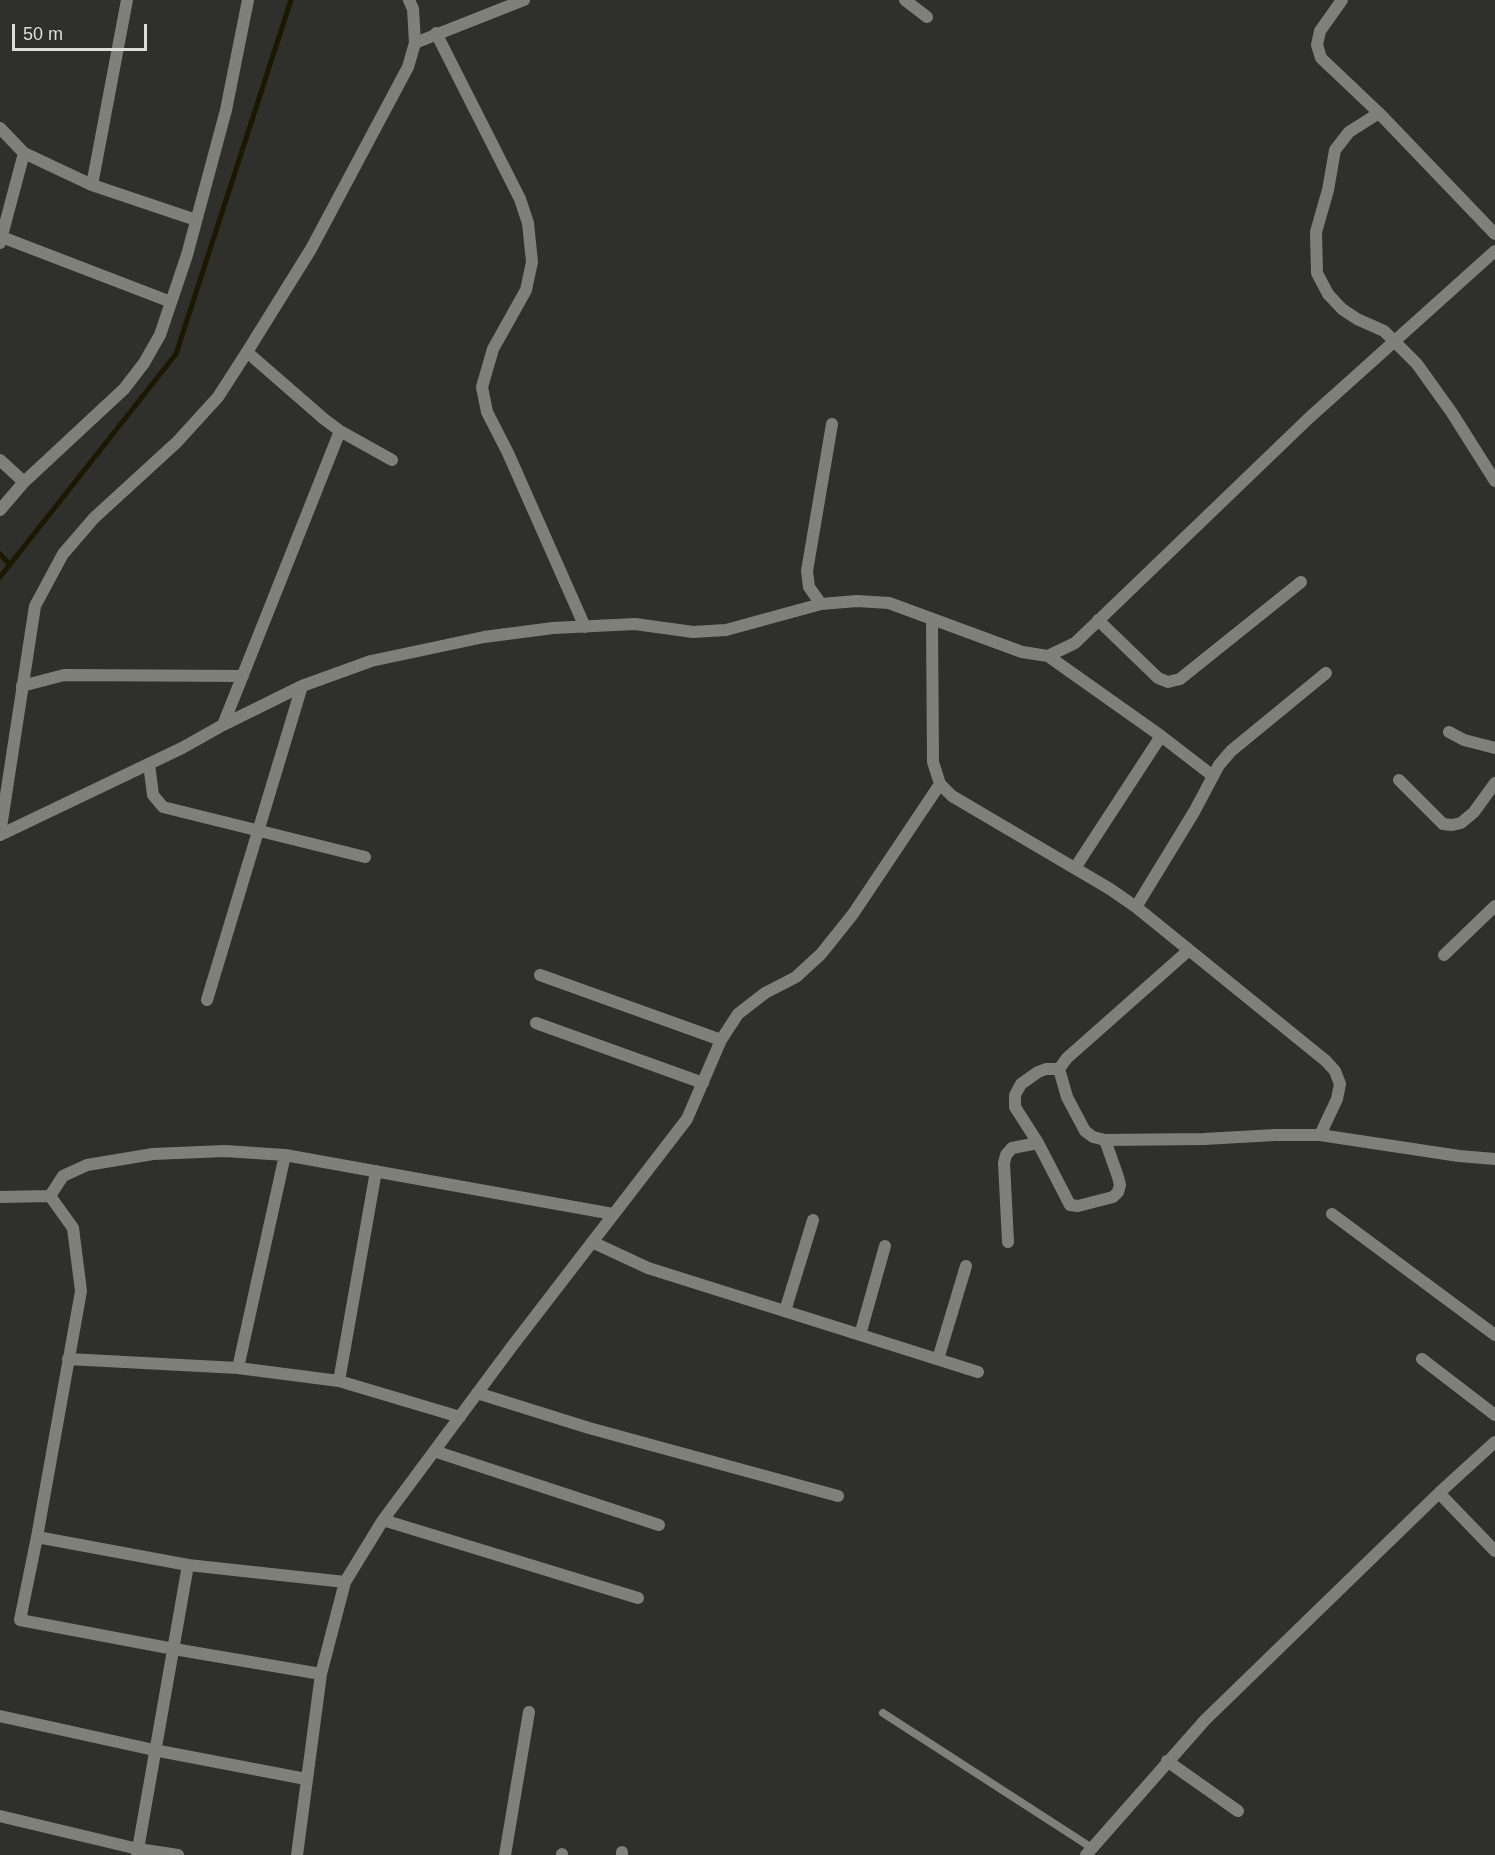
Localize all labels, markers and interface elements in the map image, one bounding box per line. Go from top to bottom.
scale bar [15,12,150,50]
text: 50 m [23,24,63,44]

